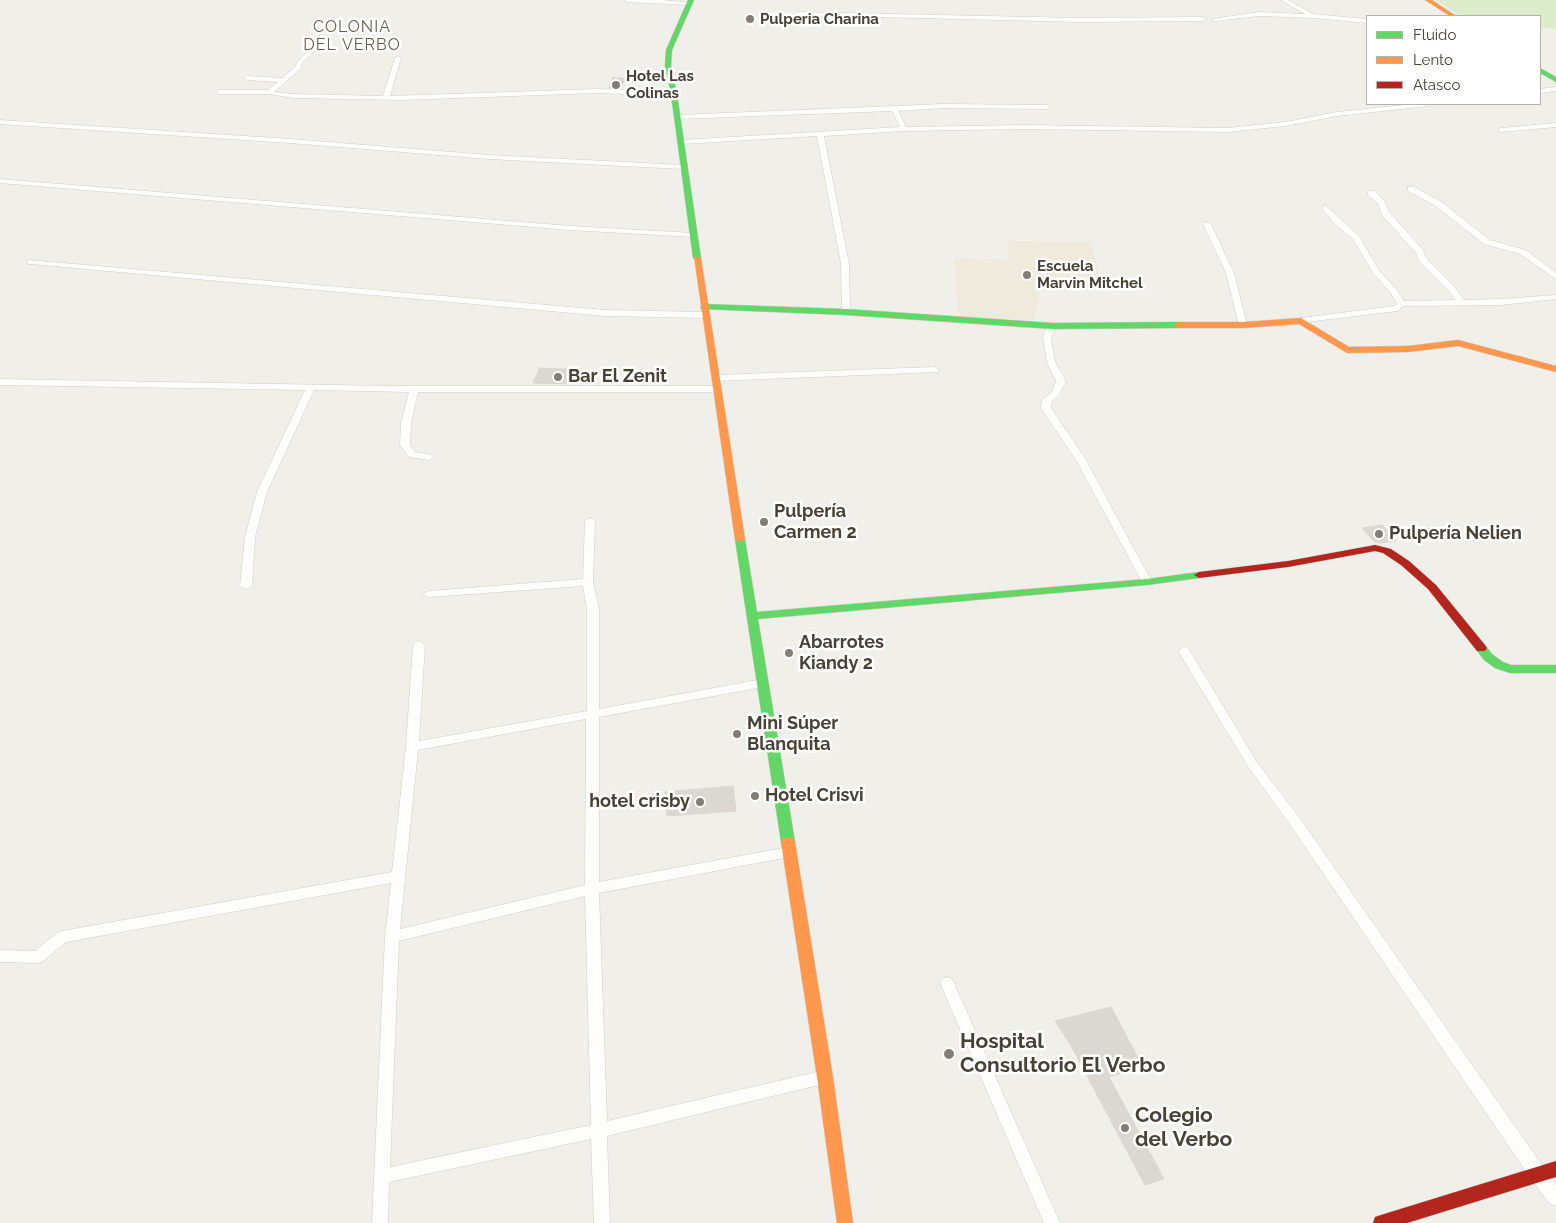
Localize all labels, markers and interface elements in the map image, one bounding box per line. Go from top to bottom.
place label: Pulperia Charina [760,10,879,28]
marker: Pulperia Charina [744,13,756,25]
legend [1366,15,1541,105]
district label: COLONIA DEL VERBO [302,17,402,55]
text: Fluido [1413,26,1456,44]
text: Lento [1413,51,1453,69]
place label: Hotel Las Colinas [626,67,694,102]
text: Atasco [1413,76,1460,94]
marker: Hotel Las Colinas [610,79,622,91]
place label: Escuela Marvin Mitchel [1037,257,1143,292]
marker: Escuela Marvin Mitchel [1021,269,1033,281]
place label: Bar El Zenit [568,366,667,388]
marker: Bar El Zenit [552,371,564,383]
place label: Pulpería Carmen 2 [774,501,857,544]
marker: Pulpería Carmen 2 [758,516,770,528]
place label: Pulpería Nelien [1389,523,1522,545]
marker: Pulpería Nelien [1373,528,1385,540]
place label: Abarrotes Kiandy 2 [799,632,884,674]
marker: Abarrotes Kiandy 2 [783,647,795,659]
place label: Mini Súper Blanquita [747,713,838,756]
marker: Mini Súper Blanquita [731,728,743,740]
place label: Hotel Crisvi [765,785,864,807]
marker: Hotel Crisvi [749,790,761,802]
place label: hotel crisby [589,791,690,813]
marker: hotel crisby [694,796,706,808]
place label: Hospital Consultorio El Verbo [960,1029,1165,1079]
marker: Hospital Consultorio El Verbo [942,1047,956,1061]
place label: Colegio del Verbo [1135,1103,1232,1153]
marker: Colegio del Verbo [1119,1122,1131,1134]

